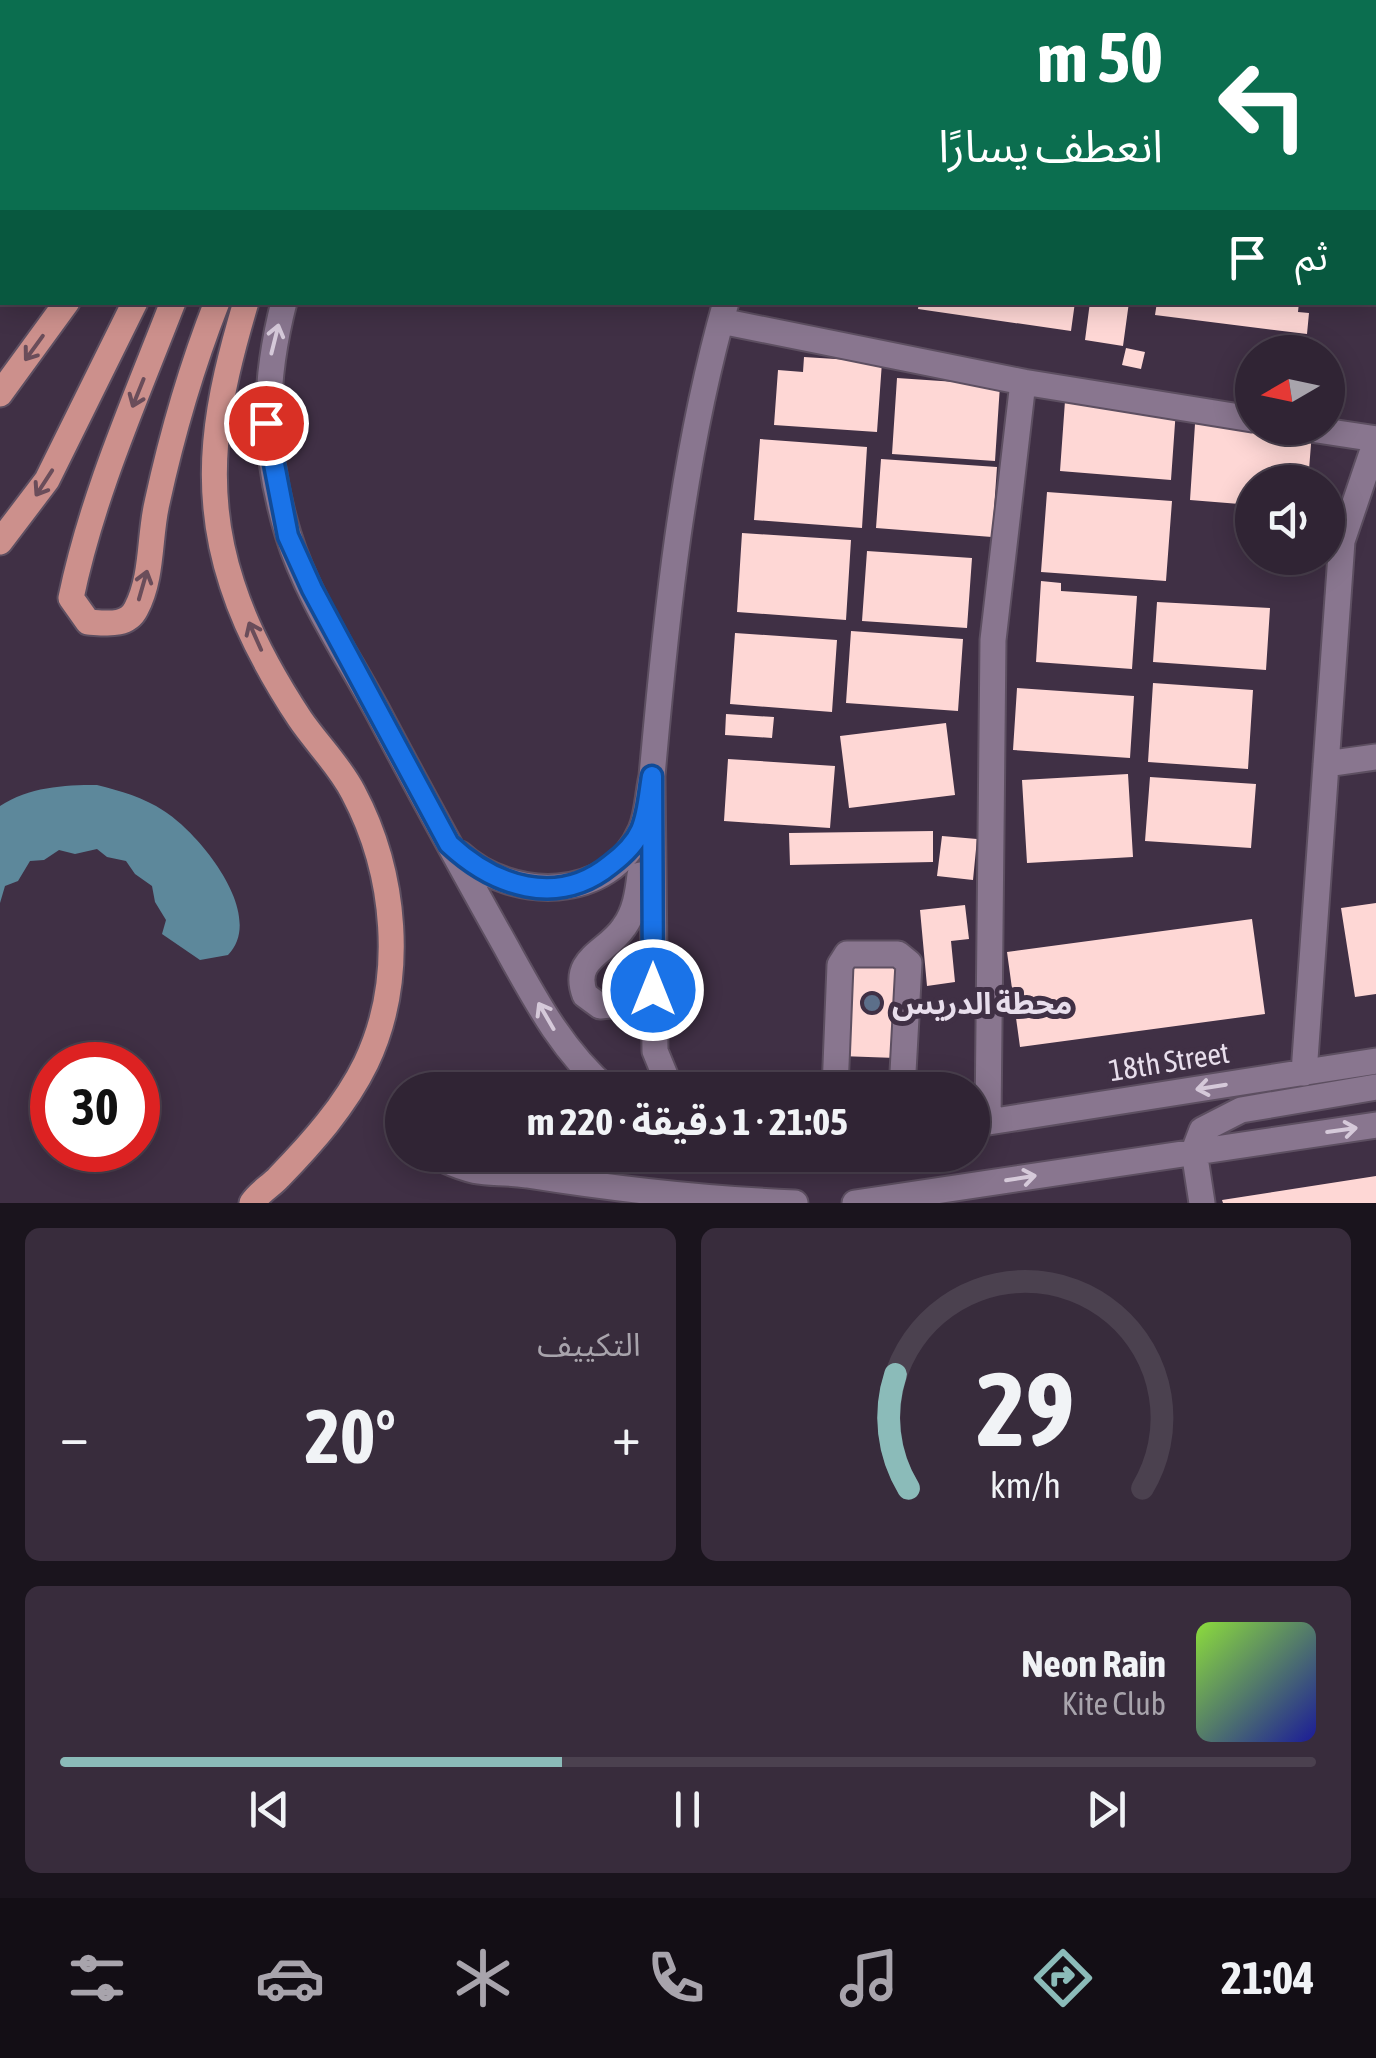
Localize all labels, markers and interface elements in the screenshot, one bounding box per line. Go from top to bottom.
text: 50 m [1037,17,1163,97]
icon: left [1198,40,1328,170]
text: انعطف يسارًا [938,120,1163,172]
icon: arrive [1220,230,1275,285]
text: ثم [1295,235,1328,278]
one-way arrow [266,324,285,355]
one-way arrow [24,334,45,361]
north arrow [1235,335,1345,445]
map controls [1235,335,1345,575]
one-way arrow [127,377,145,408]
pin [224,381,309,466]
icon: arrive [239,396,294,451]
button: sound [1235,465,1345,575]
one-way arrow [33,469,54,497]
one-way arrow [135,570,154,601]
one-way arrow [244,622,263,652]
position arrow [601,938,705,1042]
place label: محطة الدريس [892,986,1072,1021]
marker: محطة الدريس [861,992,883,1014]
one-way arrow [536,1002,556,1031]
street label: 18th Street [1106,1035,1232,1087]
speed limit sign: 30 [30,1042,160,1172]
one-way arrow [1195,1079,1227,1097]
text: 21:05 · 1 دقيقة · 220 m [527,1100,848,1143]
one-way arrow [1325,1121,1358,1139]
one-way arrow [1004,1168,1036,1186]
text: التكييف [537,1326,641,1363]
text: 29 [977,1349,1075,1468]
text: 20° [305,1393,396,1479]
text: − [60,1404,89,1467]
text: + [612,1404,640,1467]
text: km/h [990,1465,1061,1506]
text: Neon Rain [1021,1642,1166,1685]
text: Kite Club [1062,1685,1166,1722]
icon: previous [242,1782,297,1837]
icon: pause [660,1782,715,1837]
icon: next [1079,1782,1134,1837]
icon: filters [62,1943,132,2013]
icon: car [255,1943,325,2013]
icon: climate [448,1943,518,2013]
icon: phone [641,1943,711,2013]
icon: music [834,1943,904,2013]
icon: directions [1028,1943,1098,2013]
text: 21:04 [1221,1952,1314,2004]

